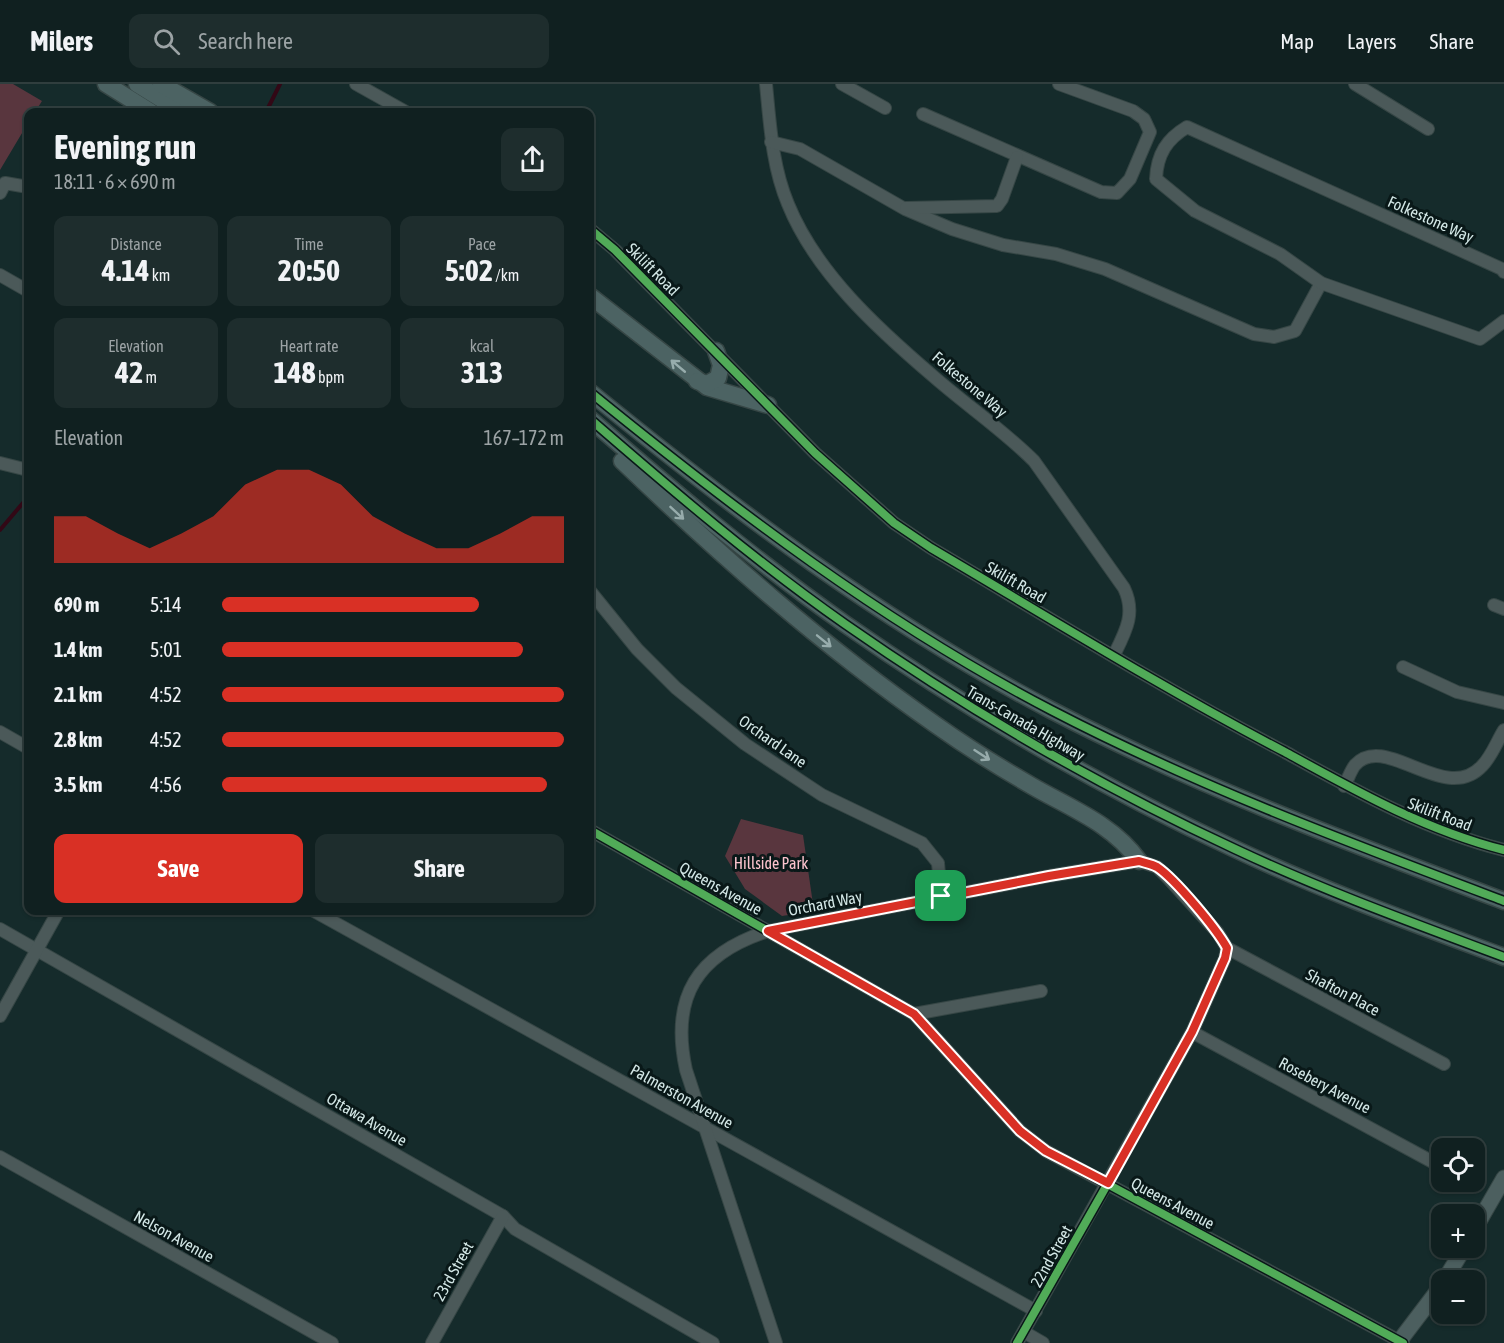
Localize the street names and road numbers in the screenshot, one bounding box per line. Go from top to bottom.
street label: Folkestone Way [1385,192,1477,247]
street label: Skilift Road [623,239,683,299]
street label: Folkestone Way [928,348,1011,421]
street label: Skilift Road [983,558,1049,606]
street label: Trans-Canada Highway [963,682,1089,765]
street label: Orchard Lane [736,711,810,771]
street label: Skilift Road [1406,794,1474,834]
street label: Queens Avenue [677,858,765,918]
street label: Orchard Way [787,887,864,920]
street label: Shafton Place [1303,965,1383,1019]
street label: Rosebery Avenue [1276,1053,1374,1118]
street label: Palmerston Avenue [628,1060,736,1132]
street label: Ottawa Avenue [324,1089,410,1149]
street label: Queens Avenue [1128,1174,1218,1232]
street label: Nelson Avenue [131,1207,217,1265]
street label: 22nd Street [1027,1222,1075,1290]
street label: 23rd Street [429,1238,477,1304]

